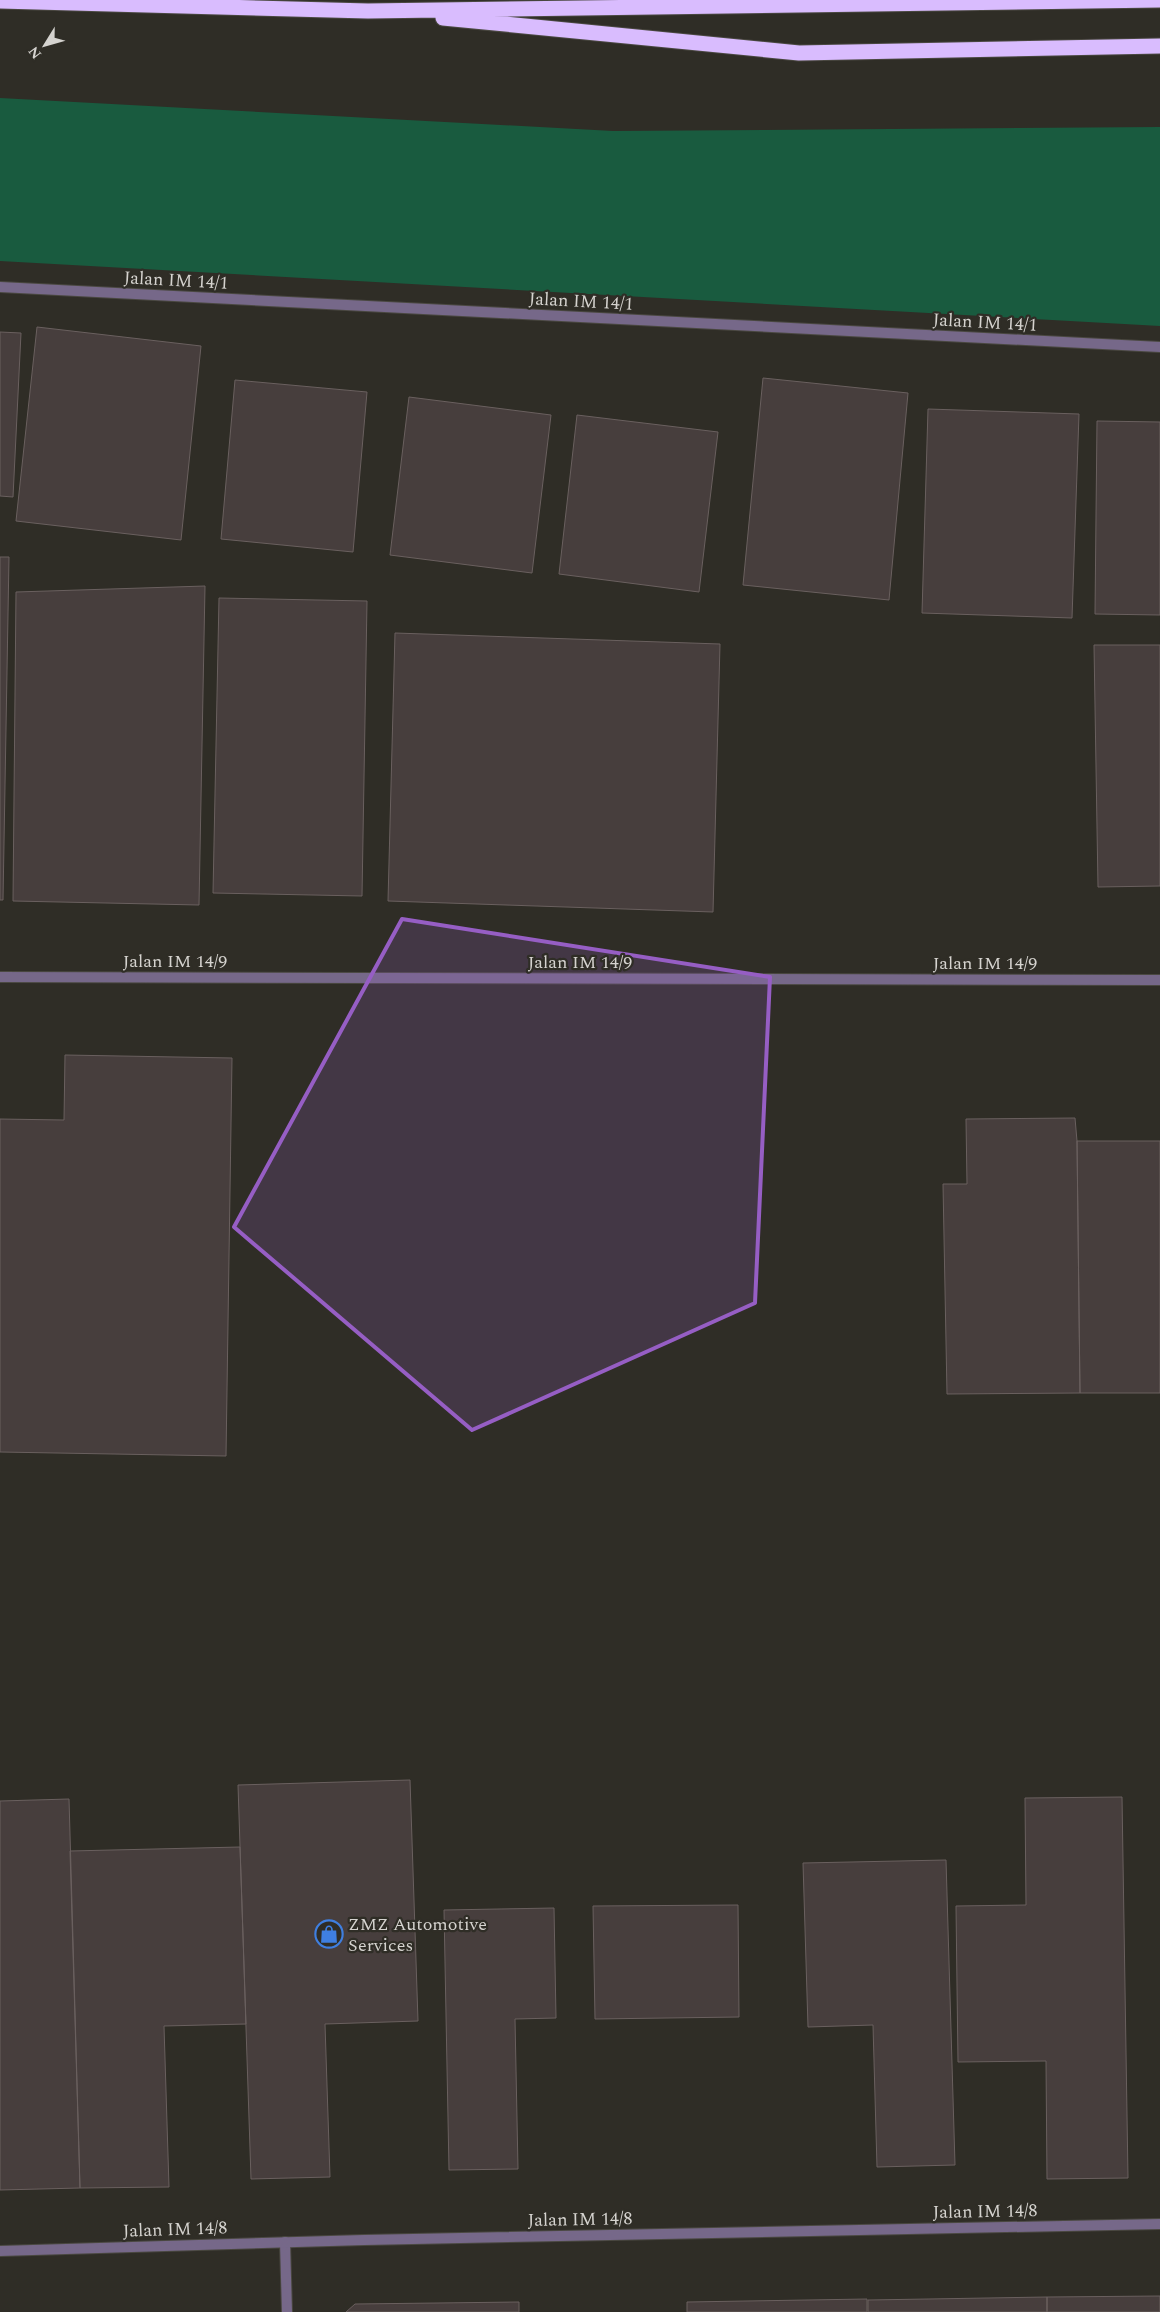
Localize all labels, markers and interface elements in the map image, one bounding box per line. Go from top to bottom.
north arrow [20,20,70,70]
text: N [23,42,47,63]
street label: Jalan IM 14/1 [123,264,229,297]
street label: Jalan IM 14/1 [528,285,634,318]
street label: Jalan IM 14/1 [932,306,1038,339]
street label: Jalan IM 14/9 [123,948,227,975]
street label: Jalan IM 14/9 [528,949,632,976]
street label: Jalan IM 14/9 [933,950,1037,977]
place label: ZMZ Automotive Services [348,1911,487,1959]
shop icon: ZMZ Automotive Services [314,1919,344,1949]
street label: Jalan IM 14/8 [933,2197,1038,2226]
street label: Jalan IM 14/8 [528,2205,633,2234]
street label: Jalan IM 14/8 [122,2214,228,2245]

